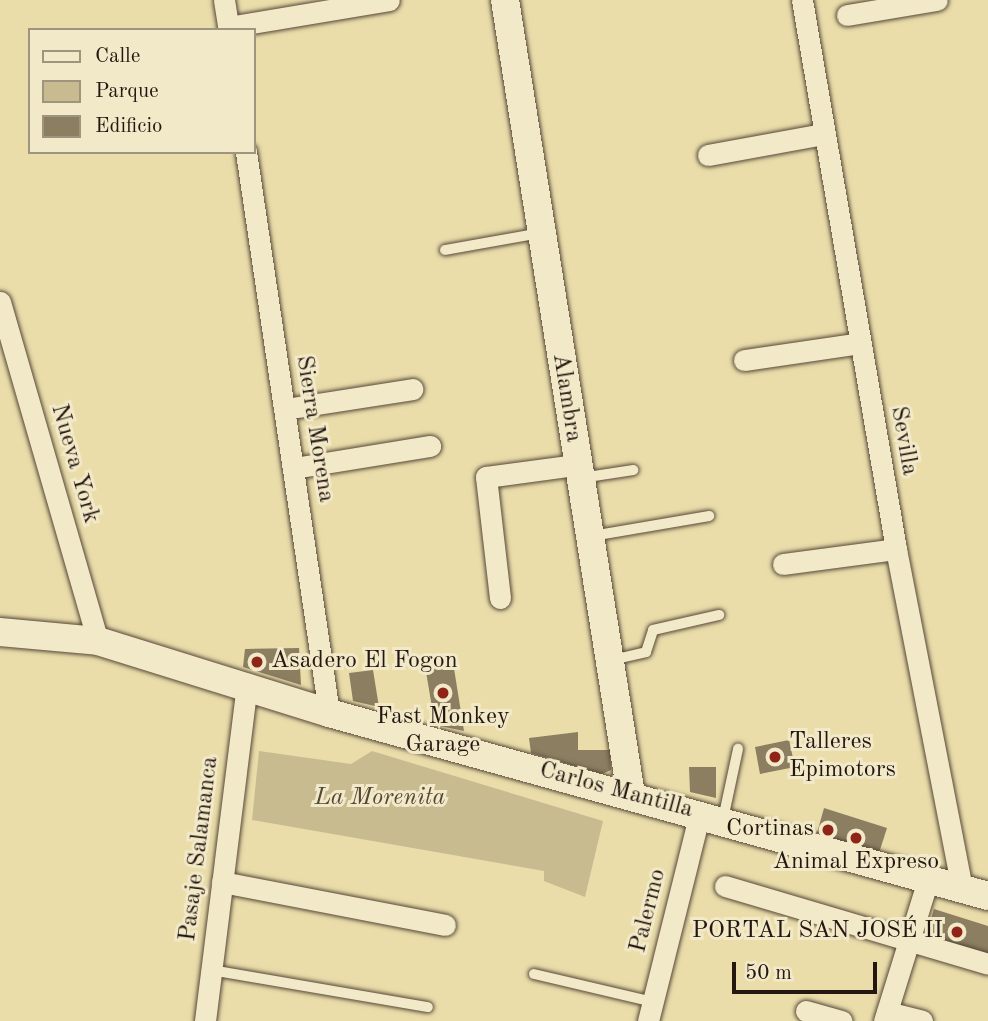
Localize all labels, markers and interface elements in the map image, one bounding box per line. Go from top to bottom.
legend [28,28,256,154]
text: Calle [95,46,140,67]
text: Parque [95,81,159,102]
text: Edificio [95,116,163,137]
street label: Alambra [545,351,587,445]
street label: Sierra Morena [288,353,340,505]
street label: Nueva York [43,401,105,527]
street label: Sevilla [883,404,923,478]
place label: Asadero El Fogon [271,648,458,676]
marker: Asadero El Fogon [249,654,265,670]
marker: Fast Monkey Garage [435,685,451,701]
place label: Fast Monkey Garage [376,704,510,760]
place label: Talleres Epimotors [789,729,896,785]
marker: Talleres Epimotors [767,749,783,765]
street label: Pasaje Salamanca [174,755,226,943]
street label: Carlos Mantilla [536,757,696,825]
park label: La Morenita [315,785,445,813]
place label: Cortinas [726,816,814,844]
marker: Cortinas [820,822,836,838]
marker: Animal Expreso [848,830,864,846]
place label: Animal Expreso [773,849,939,877]
street label: Palermo [625,866,673,956]
place label: PORTAL SAN JOSÉ II [692,918,943,946]
marker: PORTAL SAN JOSÉ II [949,924,965,940]
scale bar [736,948,881,992]
text: 50 m [745,963,792,984]

